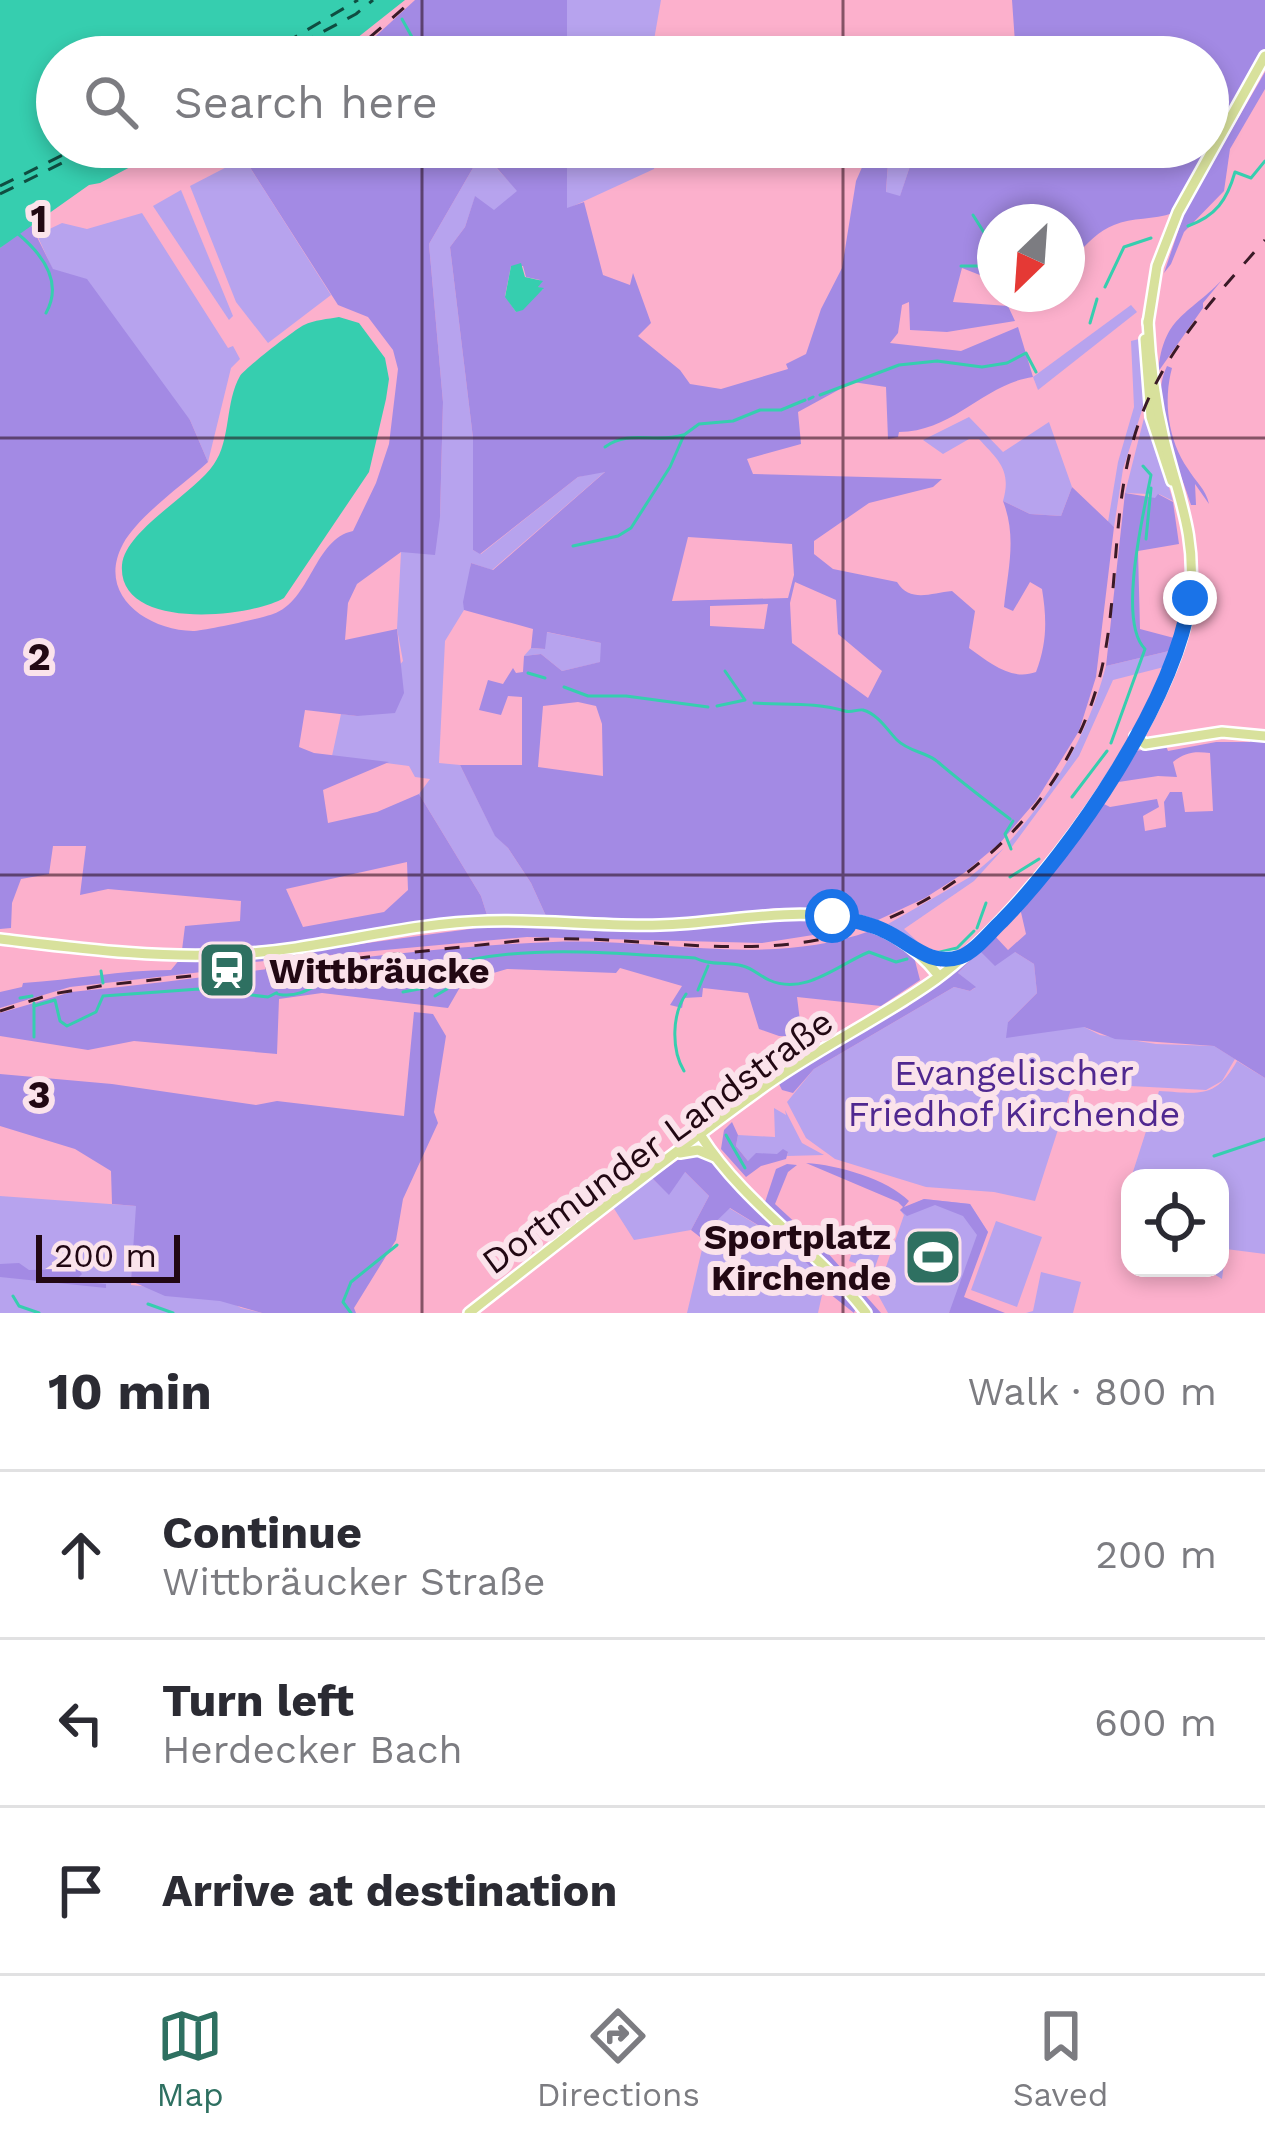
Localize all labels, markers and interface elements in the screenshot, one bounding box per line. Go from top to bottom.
search box [36,36,1229,168]
icon: search [78,69,144,135]
text: Search here [174,76,438,129]
text: 1 [31,196,47,241]
north arrow [977,204,1085,312]
route end [1163,571,1217,625]
text: 2 [27,634,51,679]
route start [805,889,859,943]
station icon: Wittbräucke [196,939,258,1001]
place label: Wittbräucke [269,950,490,992]
street label: Dortmunder Landstraße [474,1001,841,1283]
park label: Evangelischer Friedhof Kirchende [848,1052,1180,1135]
text: 3 [27,1072,51,1117]
map controls [1121,1169,1229,1277]
button: locate [1121,1169,1229,1277]
place label: Sportplatz Kirchende [704,1216,891,1299]
sports icon: Sportplatz Kirchende [902,1226,964,1288]
scale bar [36,1229,180,1282]
text: 200 m [54,1236,157,1275]
text: 10 min [48,1362,212,1421]
text: Walk · 800 m [967,1369,1217,1414]
text: Continue [162,1506,362,1559]
icon: ahead [48,1522,114,1588]
text: 200 m [1095,1532,1217,1577]
text: Wittbräucker Straße [162,1559,545,1604]
text: Turn left [162,1674,354,1727]
icon: left [48,1690,114,1756]
text: 600 m [1094,1700,1217,1745]
text: Herdecker Bach [162,1727,463,1772]
icon: arrive [48,1858,114,1924]
text: Arrive at destination [162,1864,617,1917]
tab: Map [156,2003,224,2114]
tab: Directions [537,2003,700,2114]
tab: Saved [1013,2003,1109,2114]

